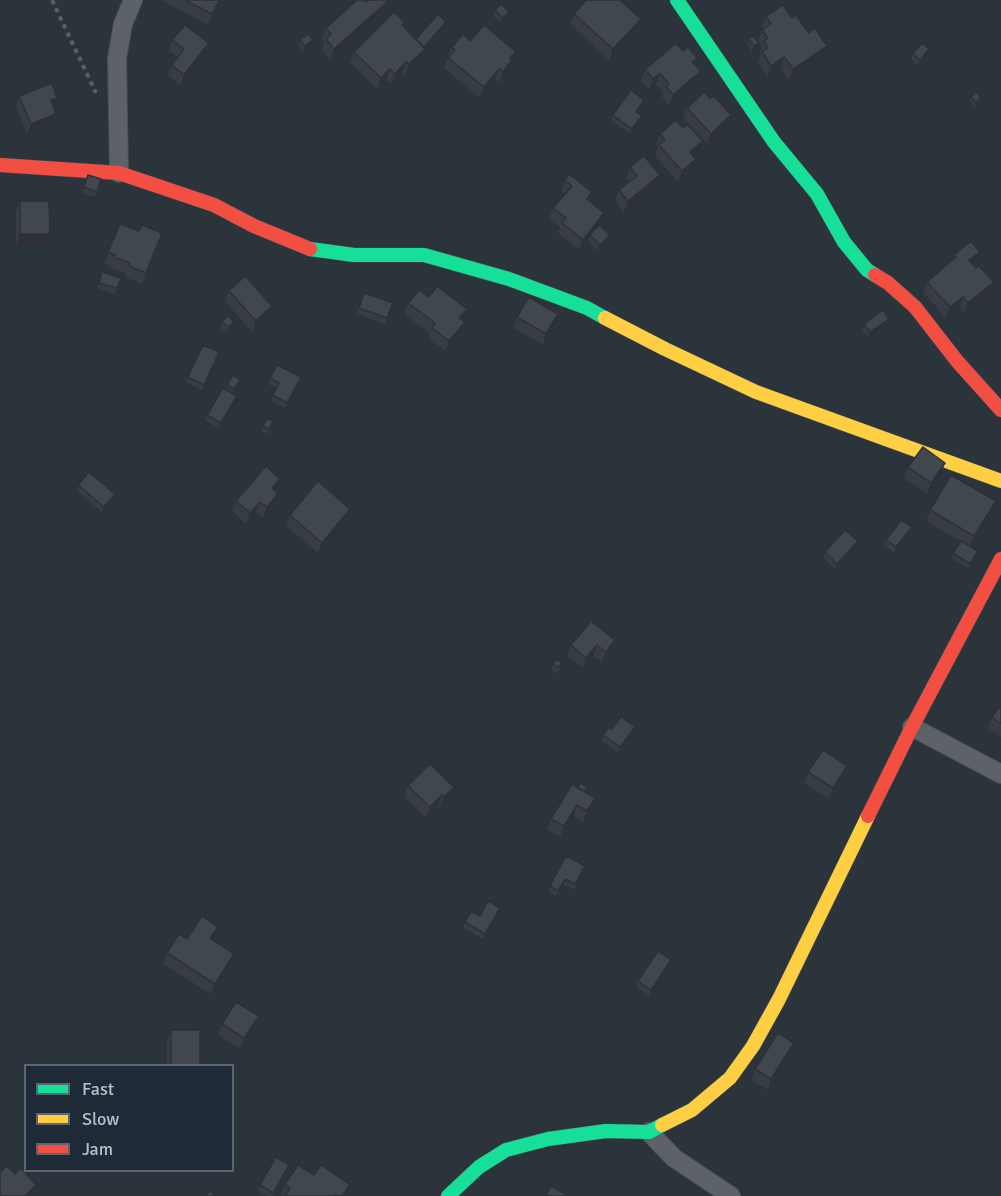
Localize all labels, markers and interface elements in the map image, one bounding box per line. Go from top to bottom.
legend [24,1064,234,1172]
text: Fast [82,1078,114,1100]
text: Slow [82,1108,119,1130]
text: Jam [82,1138,113,1160]

